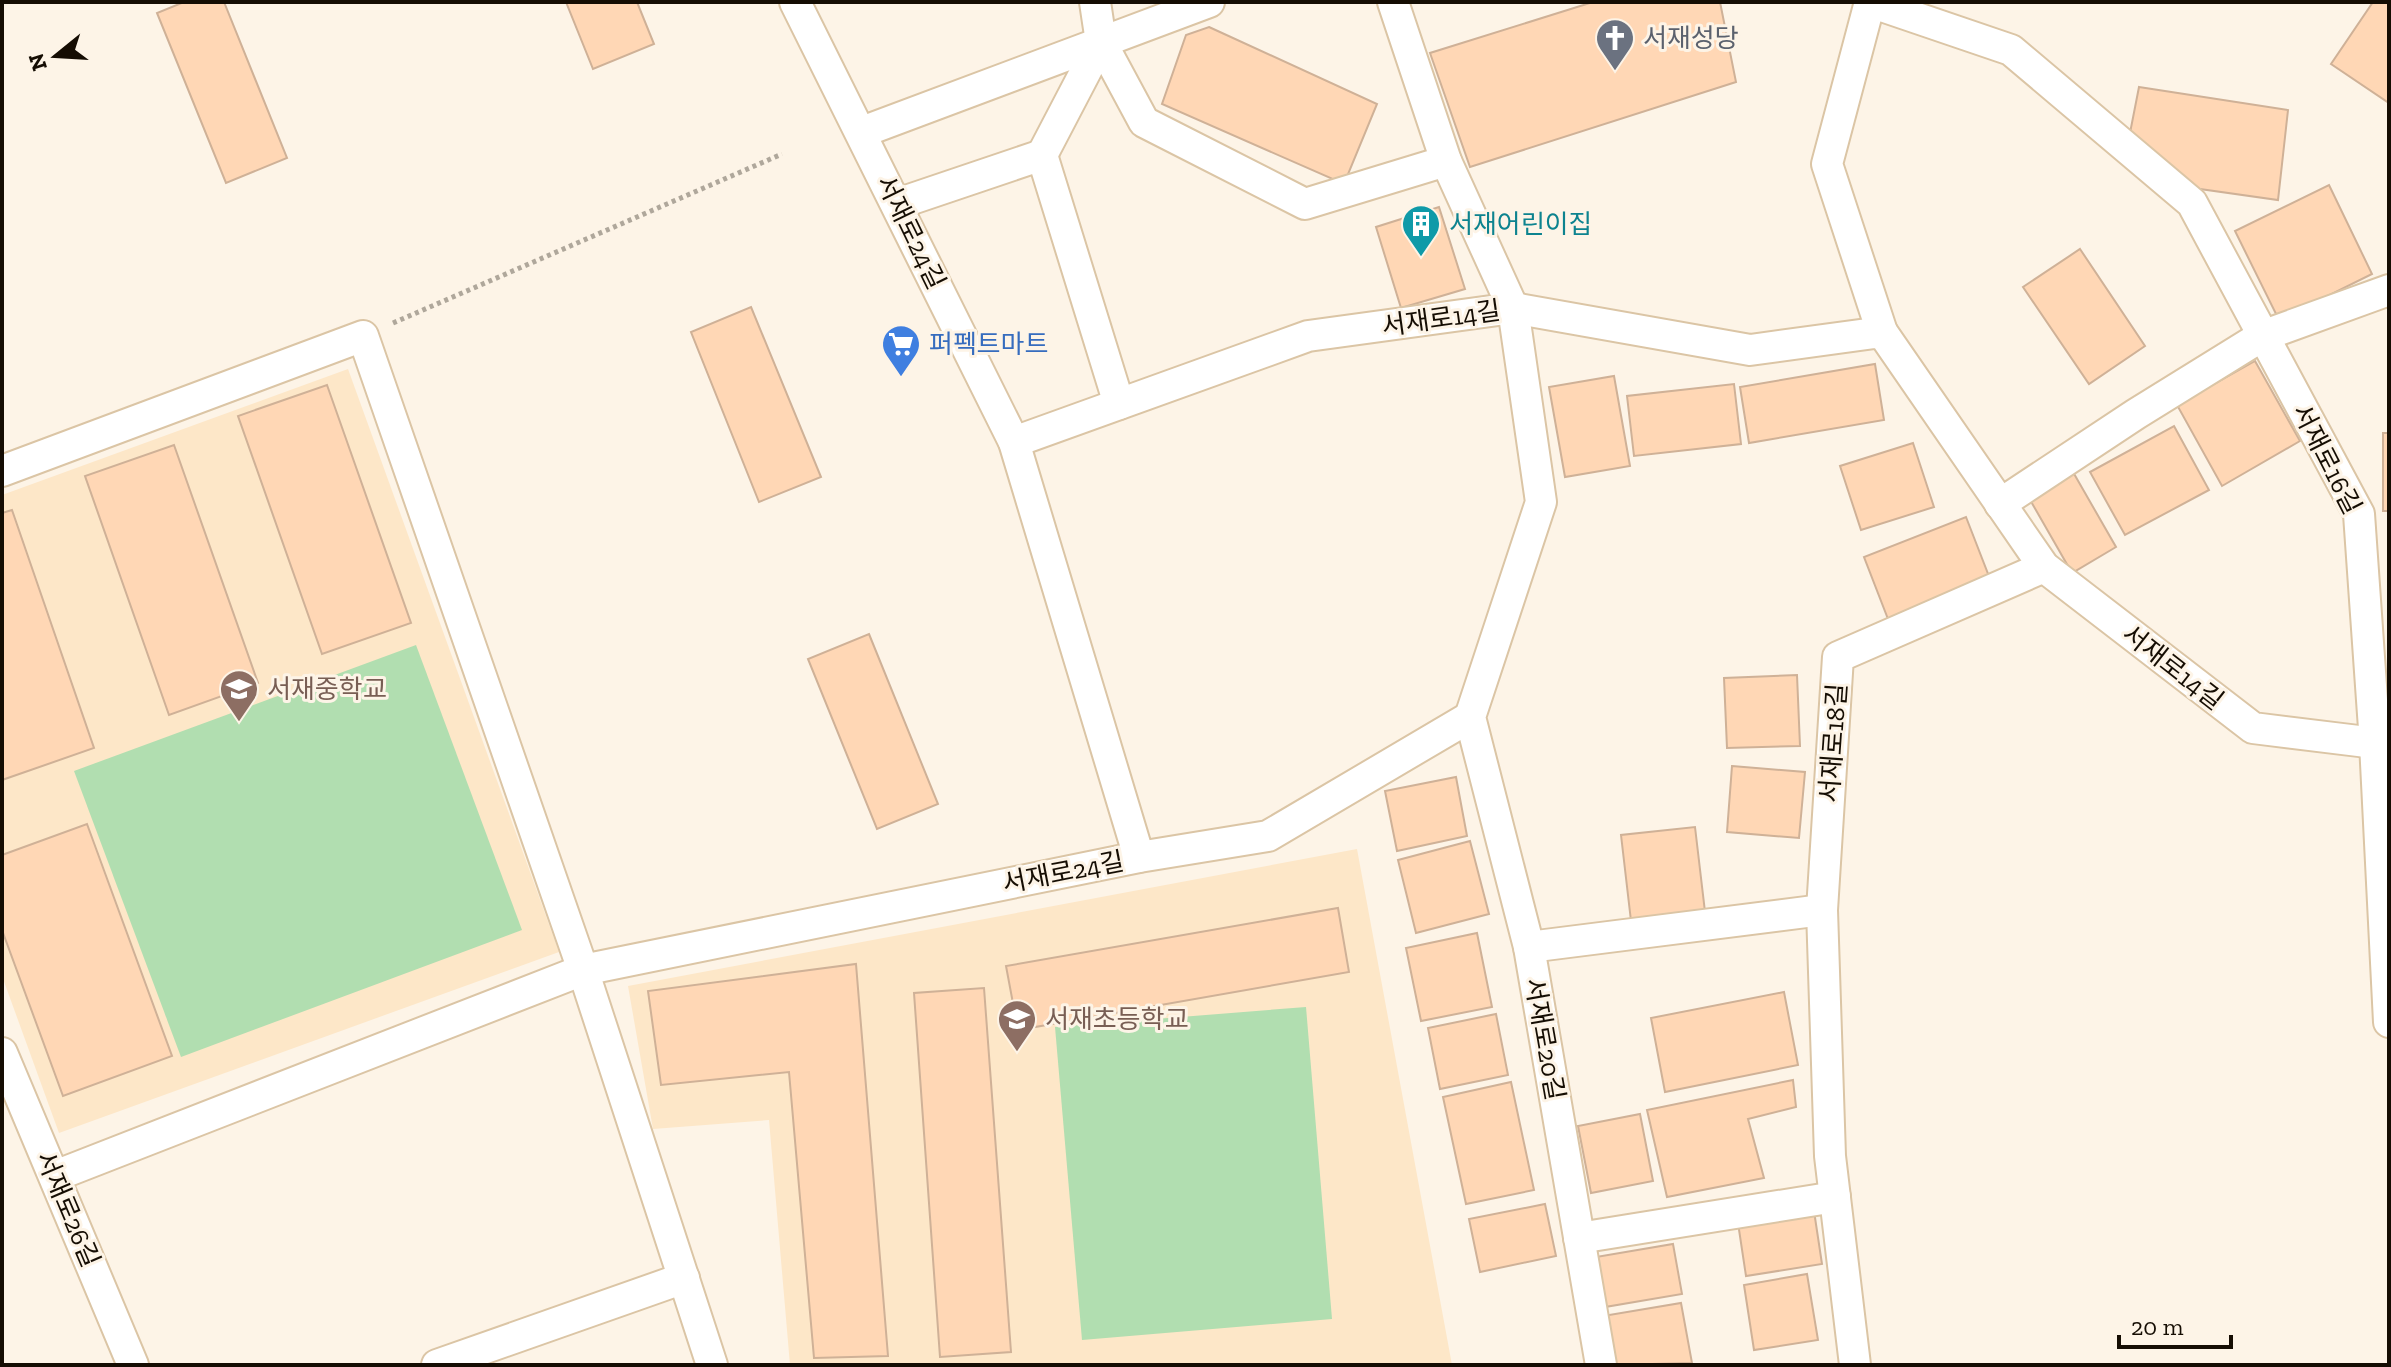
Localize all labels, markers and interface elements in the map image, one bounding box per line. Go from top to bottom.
north arrow [16,16,96,96]
church icon: 서재성당 [1594,17,1636,72]
place label: 서재성당 [1643,22,1739,54]
text: N [22,50,53,74]
street label: 서재로24길 [870,170,952,294]
building icon: 서재어린이집 [1400,203,1442,258]
place label: 서재어린이집 [1449,208,1593,240]
street label: 서재로14길 [1379,294,1503,342]
supermarket icon: 퍼펙트마트 [880,323,922,378]
place label: 퍼펙트마트 [929,328,1049,360]
street label: 서재로16길 [2286,398,2368,520]
street label: 서재로14길 [2116,618,2230,716]
school or university icon: 서재중학교 [218,668,260,723]
place label: 서재중학교 [267,673,387,705]
street label: 서재로18길 [1813,682,1853,804]
street label: 서재로24길 [1000,845,1126,899]
street label: 서재로20길 [1518,975,1572,1103]
school or university icon: 서재초등학교 [996,998,1038,1053]
place label: 서재초등학교 [1045,1003,1189,1035]
street label: 서재로26길 [29,1146,107,1272]
scale bar [2119,1299,2231,1349]
text: 20 m [2131,1312,2184,1341]

